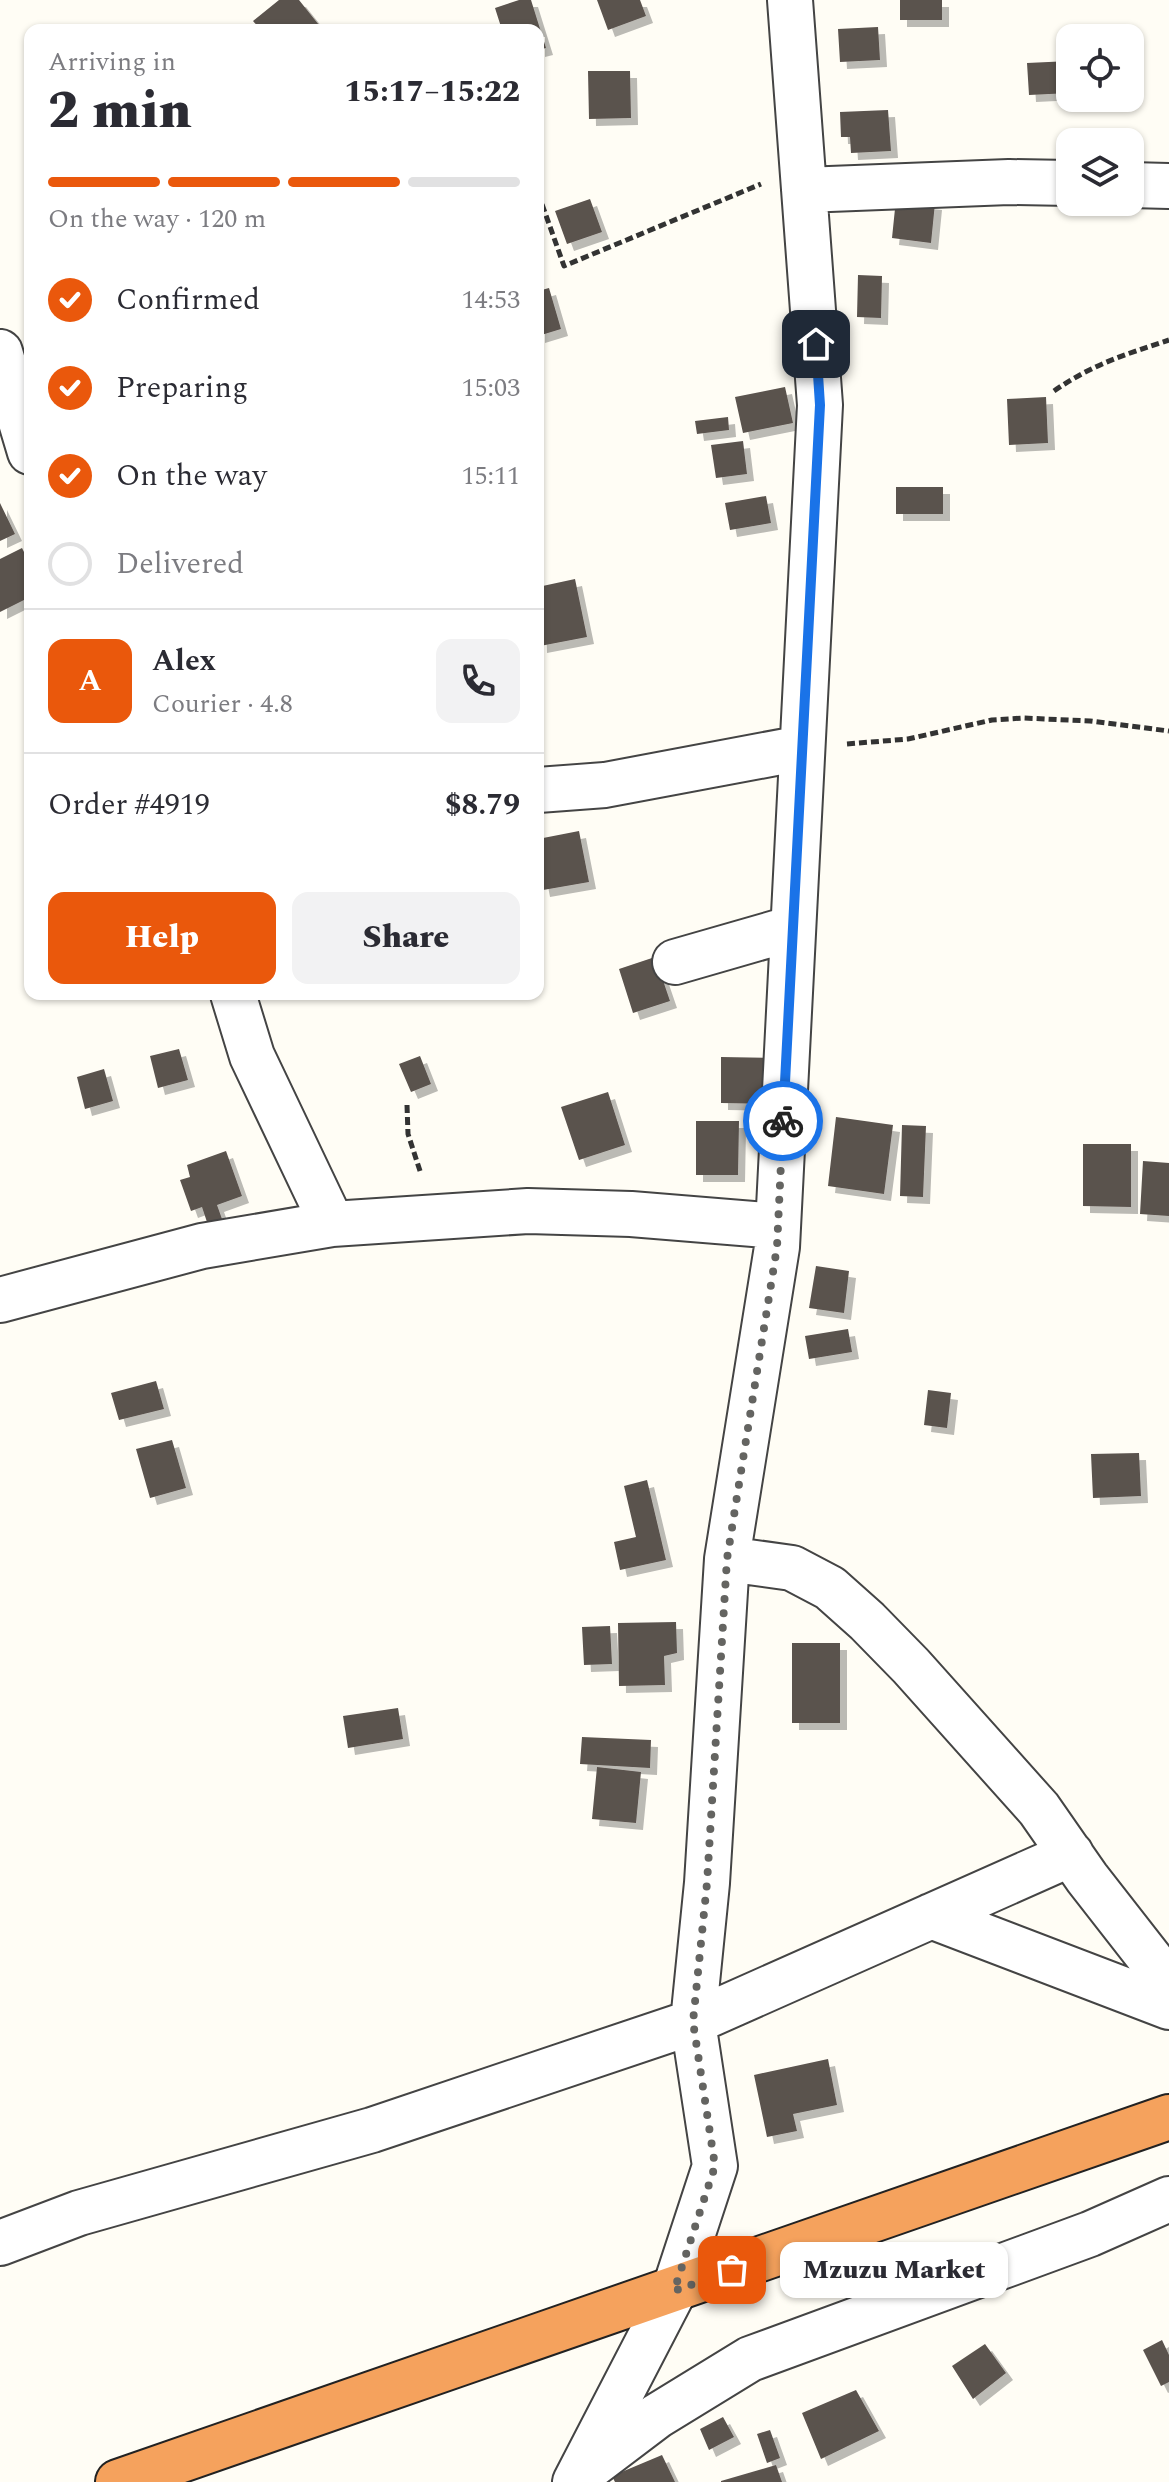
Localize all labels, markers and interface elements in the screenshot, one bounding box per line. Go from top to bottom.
map controls [1056,24,1144,216]
button: locate [1056,24,1144,112]
text: Arriving in [48,42,176,82]
text: 15:17–15:22 [344,69,520,115]
text: 2 min [48,72,192,151]
button: layers [1056,128,1144,216]
text: On the way · 120 m [48,199,266,239]
text: Confirmed [116,277,260,323]
icon: check [48,278,92,322]
text: 14:53 [461,280,520,320]
pin [782,310,850,378]
icon: home [794,322,838,366]
text: Preparing [116,365,248,411]
icon: check [48,366,92,410]
text: 15:03 [461,368,520,408]
text: On the way [116,453,267,499]
icon: check [48,454,92,498]
text: 15:11 [461,456,520,496]
text: Delivered [116,541,244,587]
text: Alex [152,638,216,684]
button: phone [436,639,520,723]
text: A [78,658,102,704]
text: Courier · 4.8 [152,684,293,724]
text: Order #4919 [48,782,210,828]
text: $8.79 [445,782,520,828]
button: Help [48,892,276,984]
button: Share [292,892,520,984]
courier [743,1081,823,1161]
icon: bike [761,1099,805,1143]
pin [698,2236,766,2304]
callout: Mzuzu Market [780,2242,1008,2298]
icon: bag [710,2248,754,2292]
text: Mzuzu Market [803,2250,985,2290]

